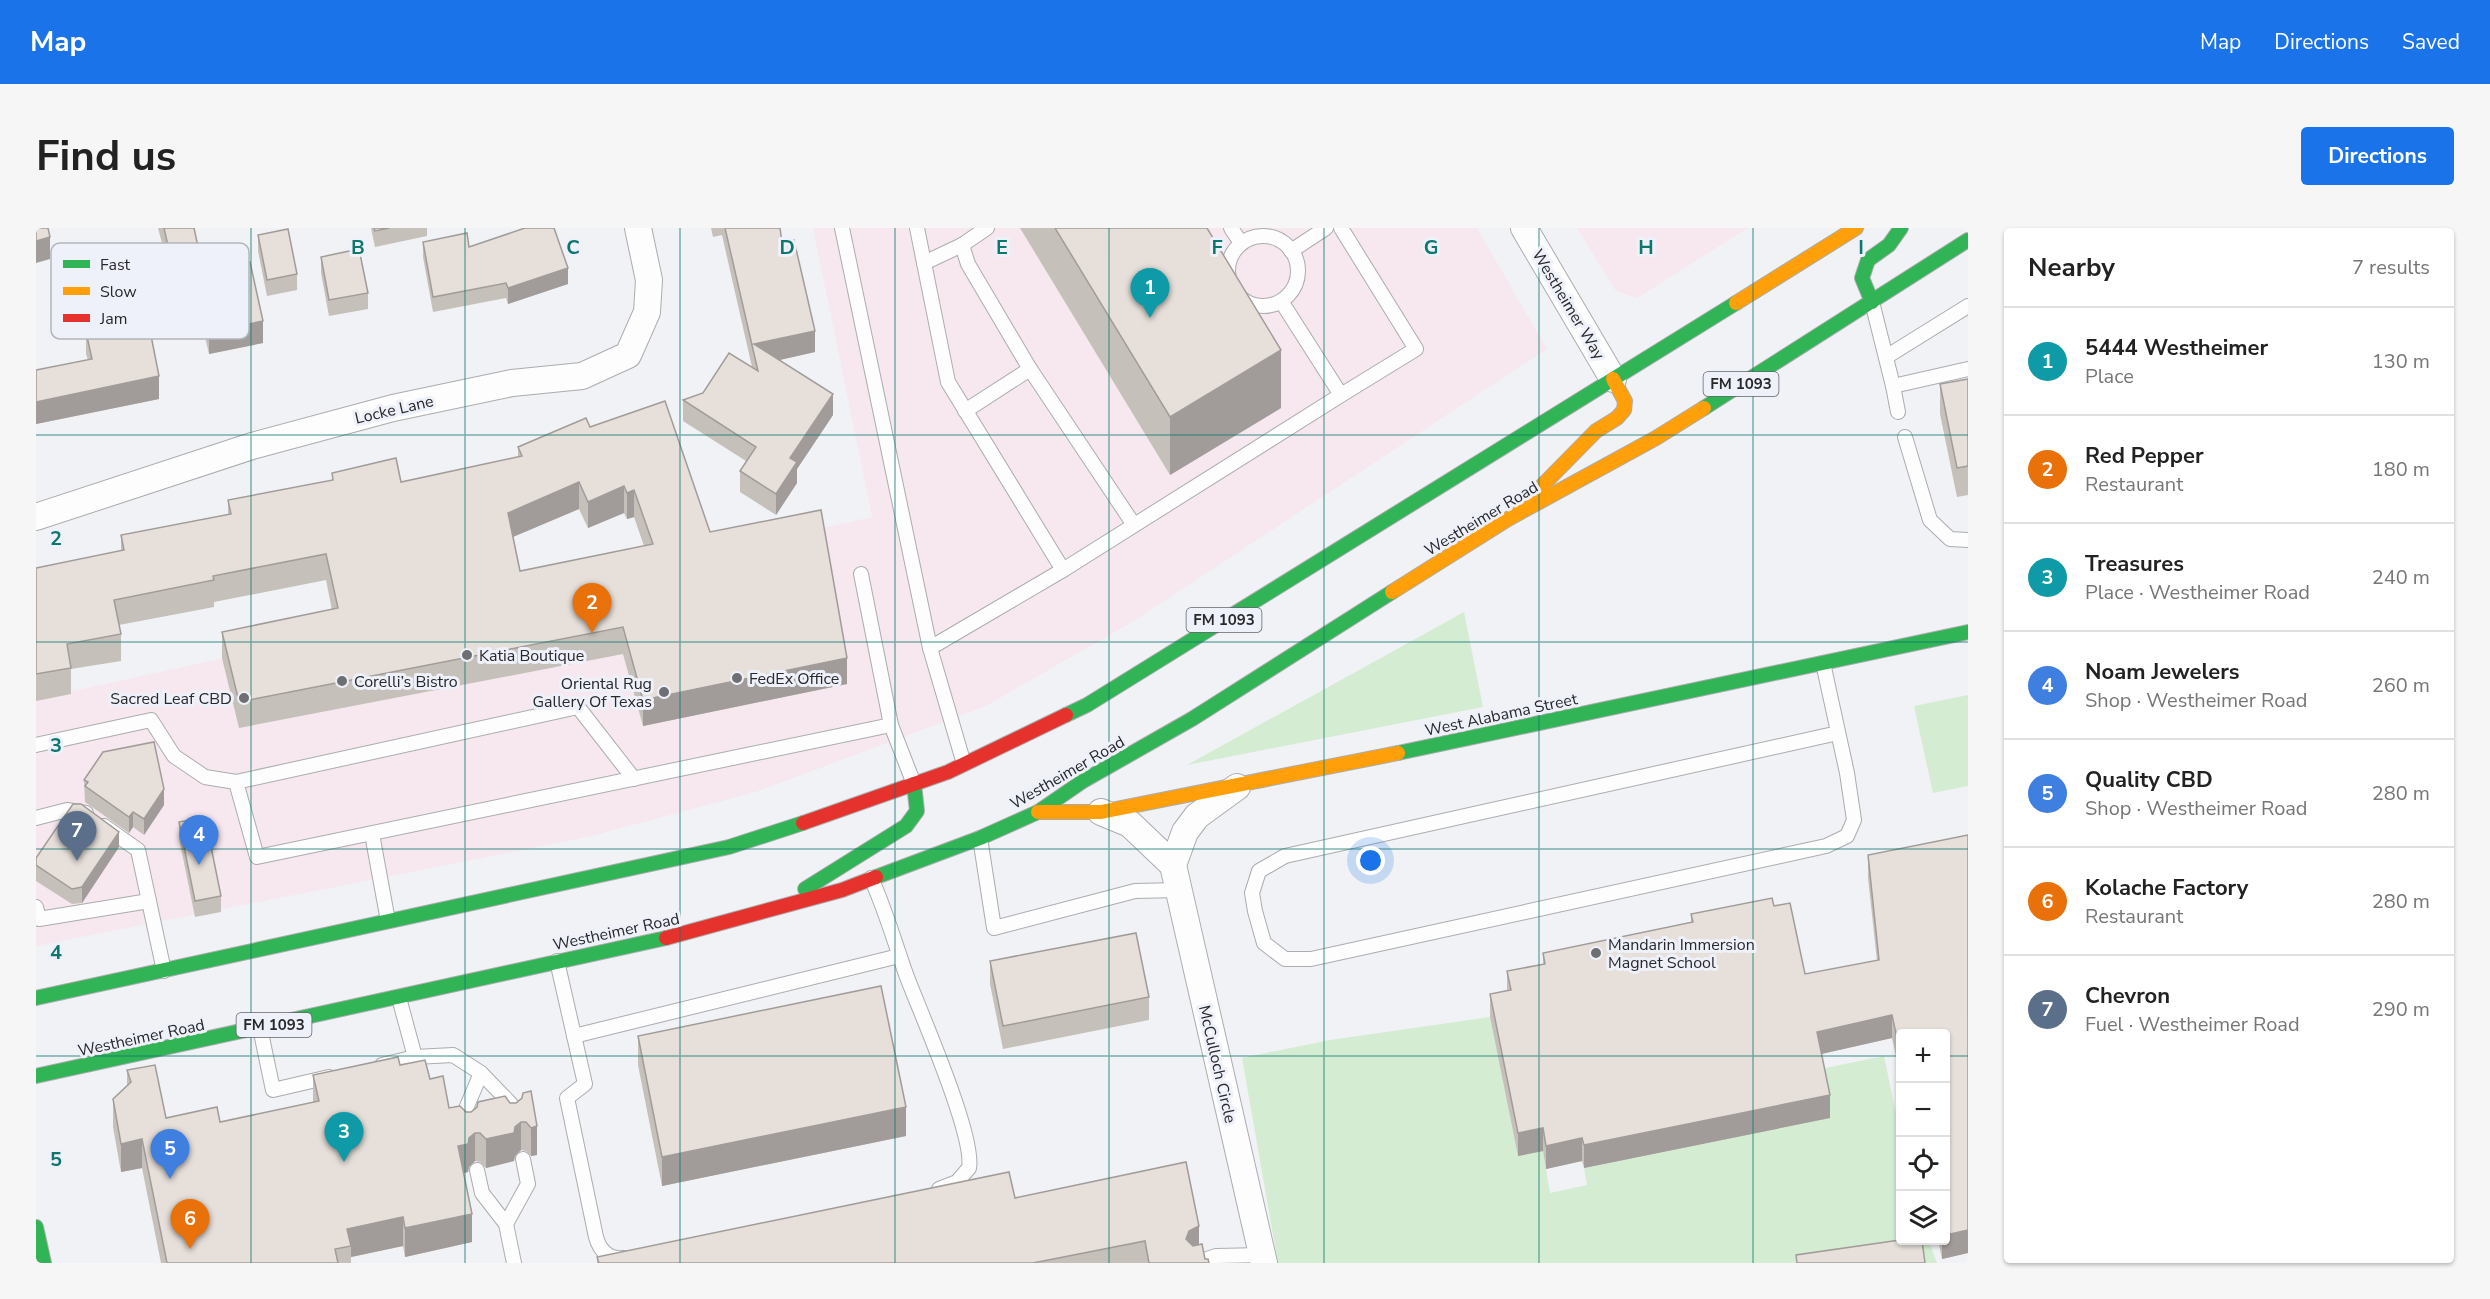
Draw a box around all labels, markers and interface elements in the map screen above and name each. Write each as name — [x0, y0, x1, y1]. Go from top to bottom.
text: Map — [30, 23, 86, 61]
text: Map — [2200, 28, 2241, 56]
text: Directions — [2274, 28, 2369, 56]
text: Saved — [2402, 28, 2460, 56]
button: Directions — [2301, 127, 2454, 185]
text: Find us — [36, 128, 176, 185]
text: B — [351, 234, 365, 261]
text: C — [566, 234, 580, 261]
text: D — [779, 234, 795, 261]
text: E — [996, 234, 1008, 261]
text: F — [1211, 234, 1223, 261]
text: G — [1424, 234, 1438, 261]
text: H — [1638, 234, 1654, 261]
text: I — [1858, 234, 1864, 261]
legend — [51, 243, 249, 339]
street label: Westheimer Way — [1526, 245, 1610, 364]
text: Nearby — [2028, 250, 2115, 285]
text: Fast — [100, 254, 131, 276]
text: 7 results — [2352, 254, 2430, 281]
pin: 1 — [1130, 268, 1170, 318]
text: Slow — [100, 281, 137, 303]
text: Jam — [99, 308, 127, 330]
text: 5444 Westheimer — [2085, 333, 2268, 363]
text: 1 — [2042, 348, 2054, 375]
text: 130 m — [2372, 348, 2430, 375]
text: Place — [2085, 363, 2134, 390]
road number: FM 1093 — [1704, 372, 1778, 396]
street label: Locke Lane — [353, 390, 436, 430]
text: Red Pepper — [2085, 441, 2204, 471]
text: 2 — [2042, 456, 2054, 483]
text: 180 m — [2372, 456, 2430, 483]
text: Restaurant — [2085, 471, 2183, 498]
street label: Westheimer Road — [1421, 476, 1542, 562]
text: 2 — [50, 525, 62, 552]
text: Treasures — [2085, 549, 2184, 579]
text: 3 — [2042, 564, 2054, 591]
text: 240 m — [2372, 564, 2430, 591]
text: Place · Westheimer Road — [2085, 579, 2310, 606]
pin: 2 — [572, 584, 612, 633]
road number: FM 1093 — [1186, 608, 1262, 632]
place label: Katia Boutique — [479, 645, 584, 667]
marker: Katia Boutique — [460, 648, 474, 662]
text: Noam Jewelers — [2085, 657, 2240, 687]
place label: FedEx Office — [749, 668, 839, 690]
place label: Corelli’s Bistro — [354, 671, 458, 693]
marker: FedEx Office — [730, 671, 744, 685]
text: 4 — [2042, 672, 2054, 699]
text: 260 m — [2372, 672, 2430, 699]
place label: Oriental Rug Gallery Of Texas — [532, 673, 652, 713]
marker: Corelli’s Bistro — [335, 674, 349, 688]
marker: Oriental Rug Gallery Of Texas — [657, 685, 671, 699]
text: Shop · Westheimer Road — [2085, 687, 2308, 714]
place label: Sacred Leaf CBD — [110, 688, 232, 710]
street label: West Alabama Street — [1423, 688, 1580, 742]
marker: Sacred Leaf CBD — [237, 691, 251, 705]
street label: Westheimer Road — [1006, 731, 1129, 815]
text: 3 — [50, 732, 62, 759]
text: Quality CBD — [2085, 765, 2213, 795]
text: 5 — [2042, 780, 2054, 807]
text: 280 m — [2372, 780, 2430, 807]
text: Shop · Westheimer Road — [2085, 795, 2308, 822]
pin: 7 — [58, 812, 96, 861]
pin: 4 — [180, 816, 218, 865]
your location — [1356, 846, 1385, 875]
text: Kolache Factory — [2085, 873, 2248, 903]
text: 6 — [2042, 888, 2054, 915]
text: 280 m — [2372, 888, 2430, 915]
text: Restaurant — [2085, 903, 2183, 930]
street label: Westheimer Road — [551, 908, 682, 956]
place label: Mandarin Immersion Magnet School — [1608, 934, 1755, 974]
text: 4 — [50, 939, 62, 966]
marker: Mandarin Immersion Magnet School — [1589, 946, 1603, 960]
text: Chevron — [2085, 981, 2170, 1011]
text: 7 — [2042, 996, 2054, 1023]
text: 290 m — [2372, 996, 2430, 1023]
street label: McCulloch Circle — [1193, 1003, 1241, 1125]
text: Fuel · Westheimer Road — [2085, 1011, 2300, 1038]
road number: FM 1093 — [236, 1013, 312, 1037]
street label: Westheimer Road — [76, 1014, 207, 1062]
map controls — [1896, 1029, 1950, 1245]
button: + — [1896, 1029, 1950, 1083]
button: − — [1896, 1083, 1950, 1137]
pin: 3 — [324, 1112, 364, 1162]
pin: 5 — [150, 1130, 190, 1179]
button: locate — [1896, 1137, 1950, 1191]
text: 5 — [50, 1146, 62, 1173]
button: layers — [1896, 1191, 1950, 1245]
pin: 6 — [170, 1200, 210, 1249]

